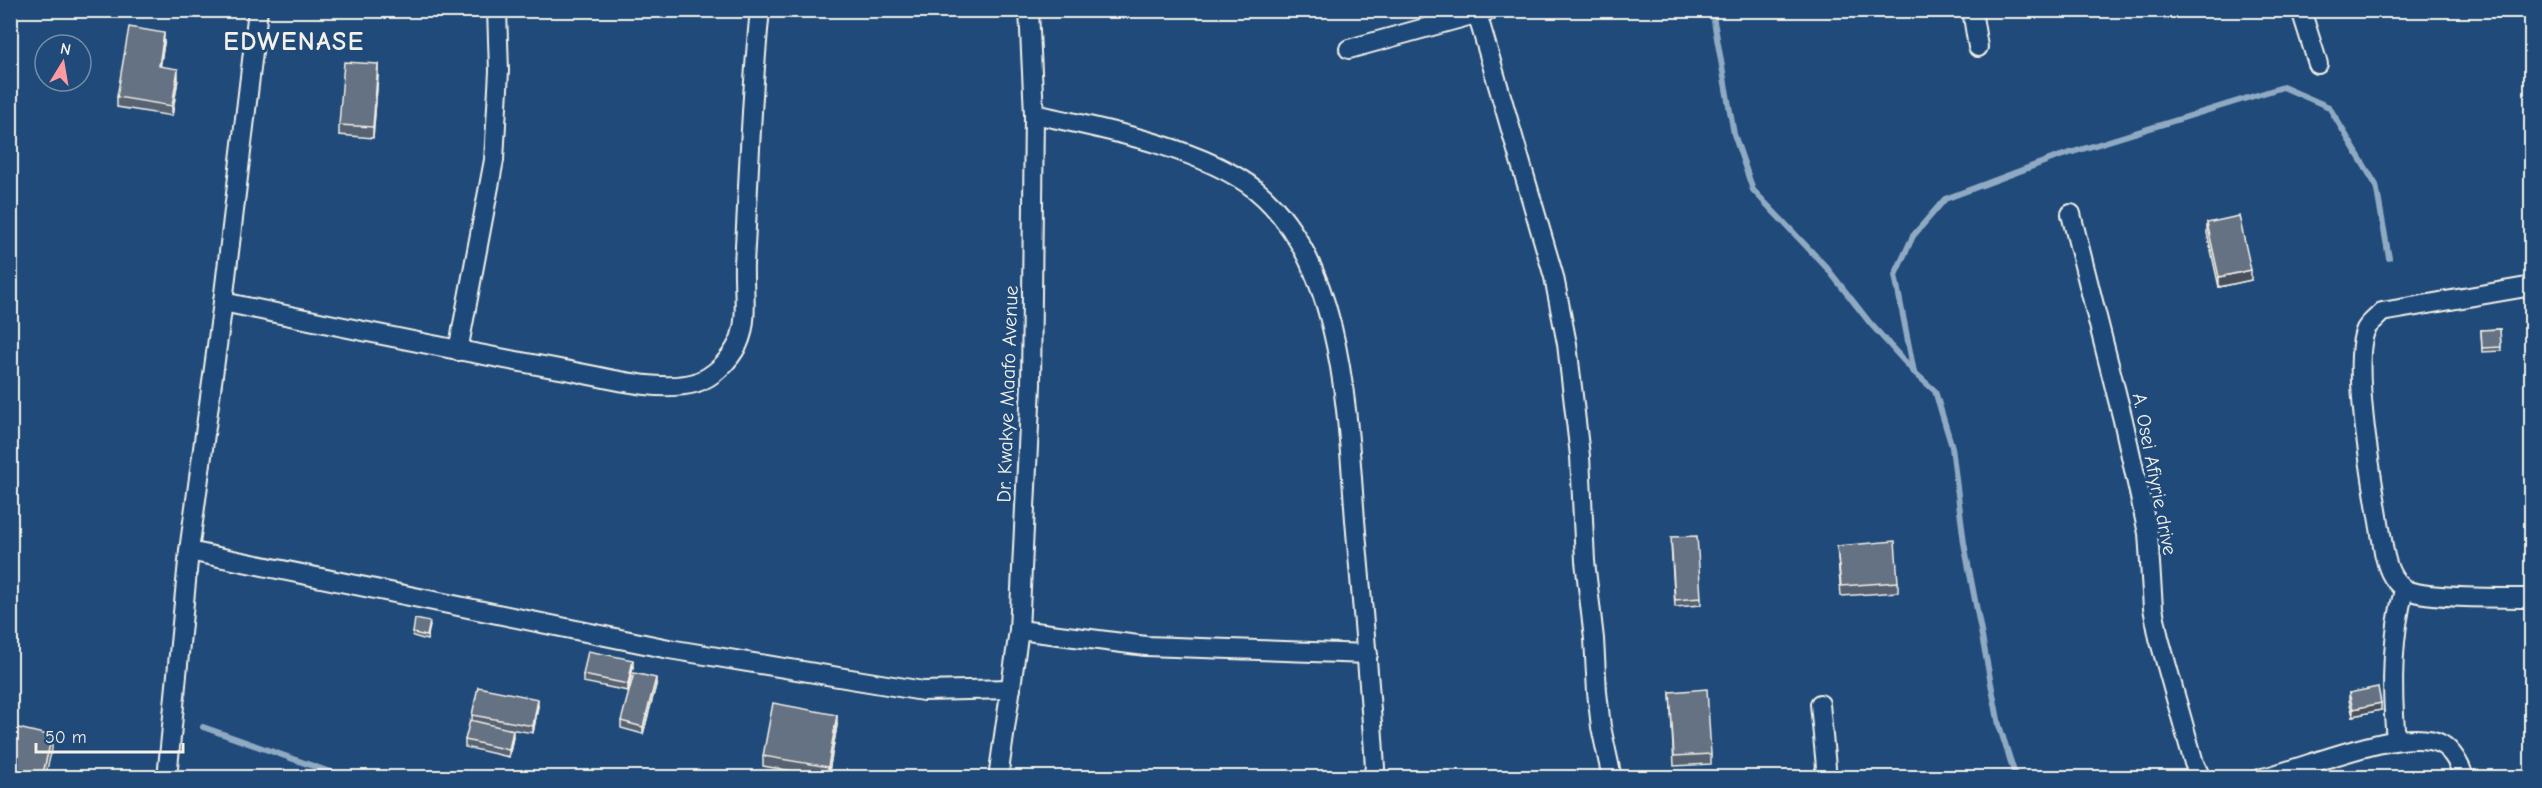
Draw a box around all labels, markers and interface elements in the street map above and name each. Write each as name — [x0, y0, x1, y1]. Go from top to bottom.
district label: EDWENASE — [223, 27, 365, 57]
north arrow — [33, 33, 93, 93]
text: N — [59, 39, 73, 59]
street label: Dr. Kwakye Maafo Avenue — [992, 285, 1023, 503]
street label: A. Osei Afiyrie drive — [2128, 391, 2182, 557]
scale bar — [36, 716, 183, 754]
text: 50 m — [45, 727, 87, 748]

